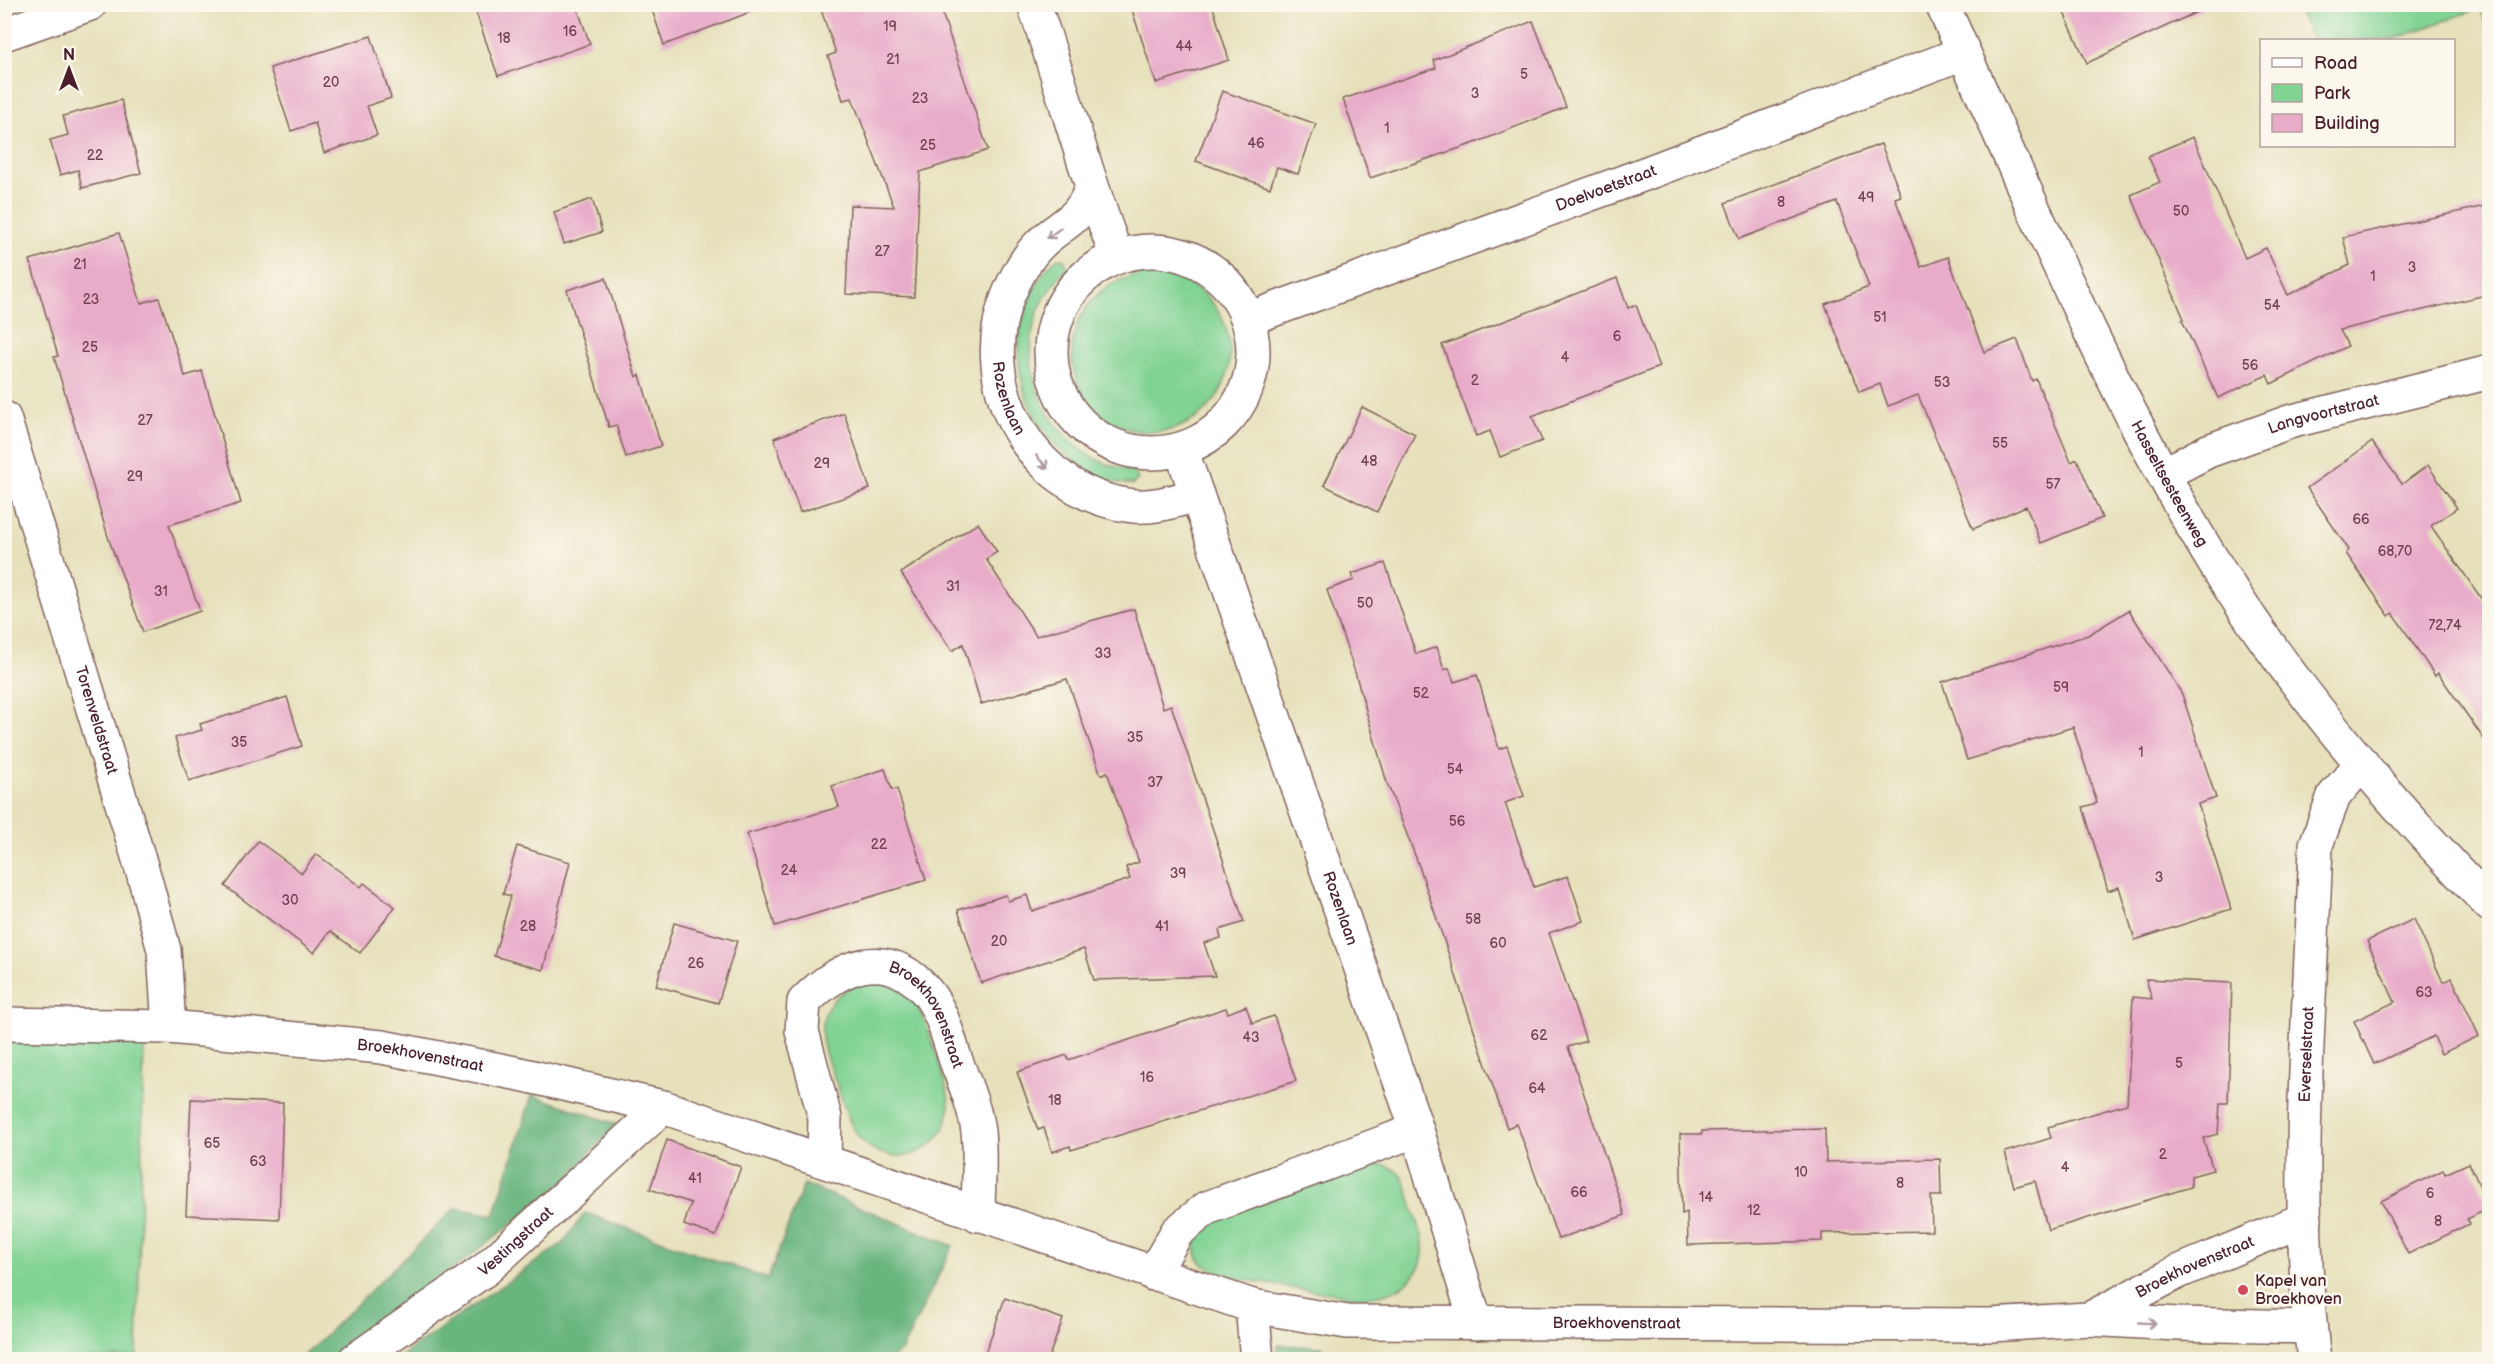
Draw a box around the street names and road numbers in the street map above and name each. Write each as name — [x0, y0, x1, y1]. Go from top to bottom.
street label: Doelvoetstraat — [1553, 161, 1659, 215]
street label: Rozenlaan — [988, 360, 1029, 439]
street label: Langvoortstraat — [2265, 390, 2381, 438]
street label: Hasseltsesteenweg — [2127, 417, 2212, 550]
street label: Torenveldstraat — [71, 664, 122, 777]
street label: Rozenlaan — [1319, 869, 1362, 948]
street label: Broekhovenstraat — [886, 957, 967, 1071]
street label: Everselstraat — [2295, 1006, 2318, 1103]
street label: Broekhovenstraat — [356, 1035, 485, 1076]
street label: Vestingstraat — [475, 1203, 557, 1281]
street label: Broekhovenstraat — [2132, 1232, 2257, 1302]
street label: Broekhovenstraat — [1552, 1313, 1681, 1333]

